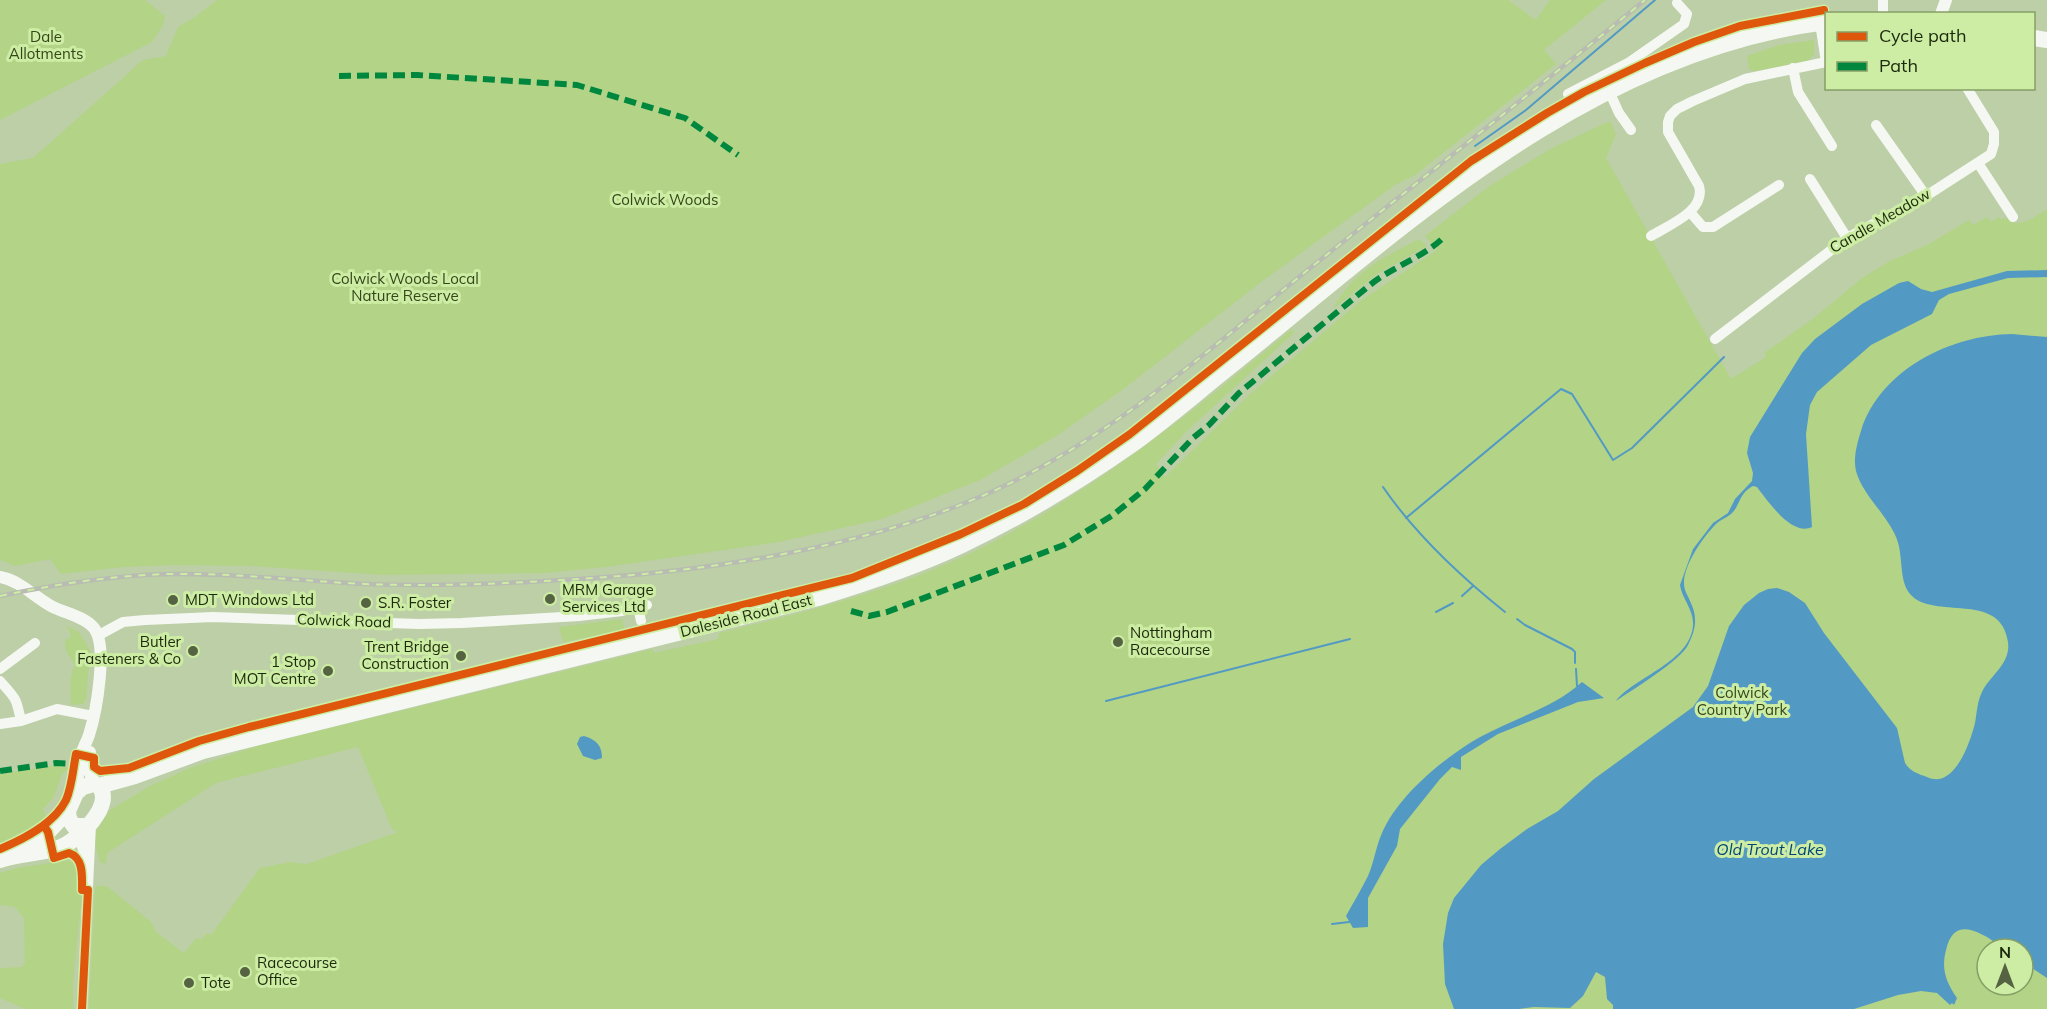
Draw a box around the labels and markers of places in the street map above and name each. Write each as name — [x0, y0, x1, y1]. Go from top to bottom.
place label: MRM Garage Services Ltd — [562, 580, 654, 616]
place label: MDT Windows Ltd — [185, 590, 314, 609]
marker: MRM Garage Services Ltd — [543, 592, 557, 606]
marker: MDT Windows Ltd — [166, 593, 180, 607]
place label: S.R. Foster — [378, 593, 452, 612]
marker: S.R. Foster — [359, 596, 373, 610]
place label: Nottingham Racecourse — [1130, 623, 1212, 659]
place label: Butler Fasteners & Co — [77, 632, 182, 668]
marker: Nottingham Racecourse — [1111, 635, 1125, 649]
place label: Trent Bridge Construction — [362, 637, 449, 673]
marker: Butler Fasteners & Co — [186, 644, 200, 658]
marker: Trent Bridge Construction — [454, 649, 468, 663]
place label: 1 Stop MOT Centre — [234, 652, 316, 688]
marker: 1 Stop MOT Centre — [321, 664, 335, 678]
place label: Racecourse Office — [257, 953, 337, 989]
marker: Racecourse Office — [238, 965, 252, 979]
place label: Tote — [201, 973, 231, 992]
marker: Tote — [182, 976, 196, 990]

